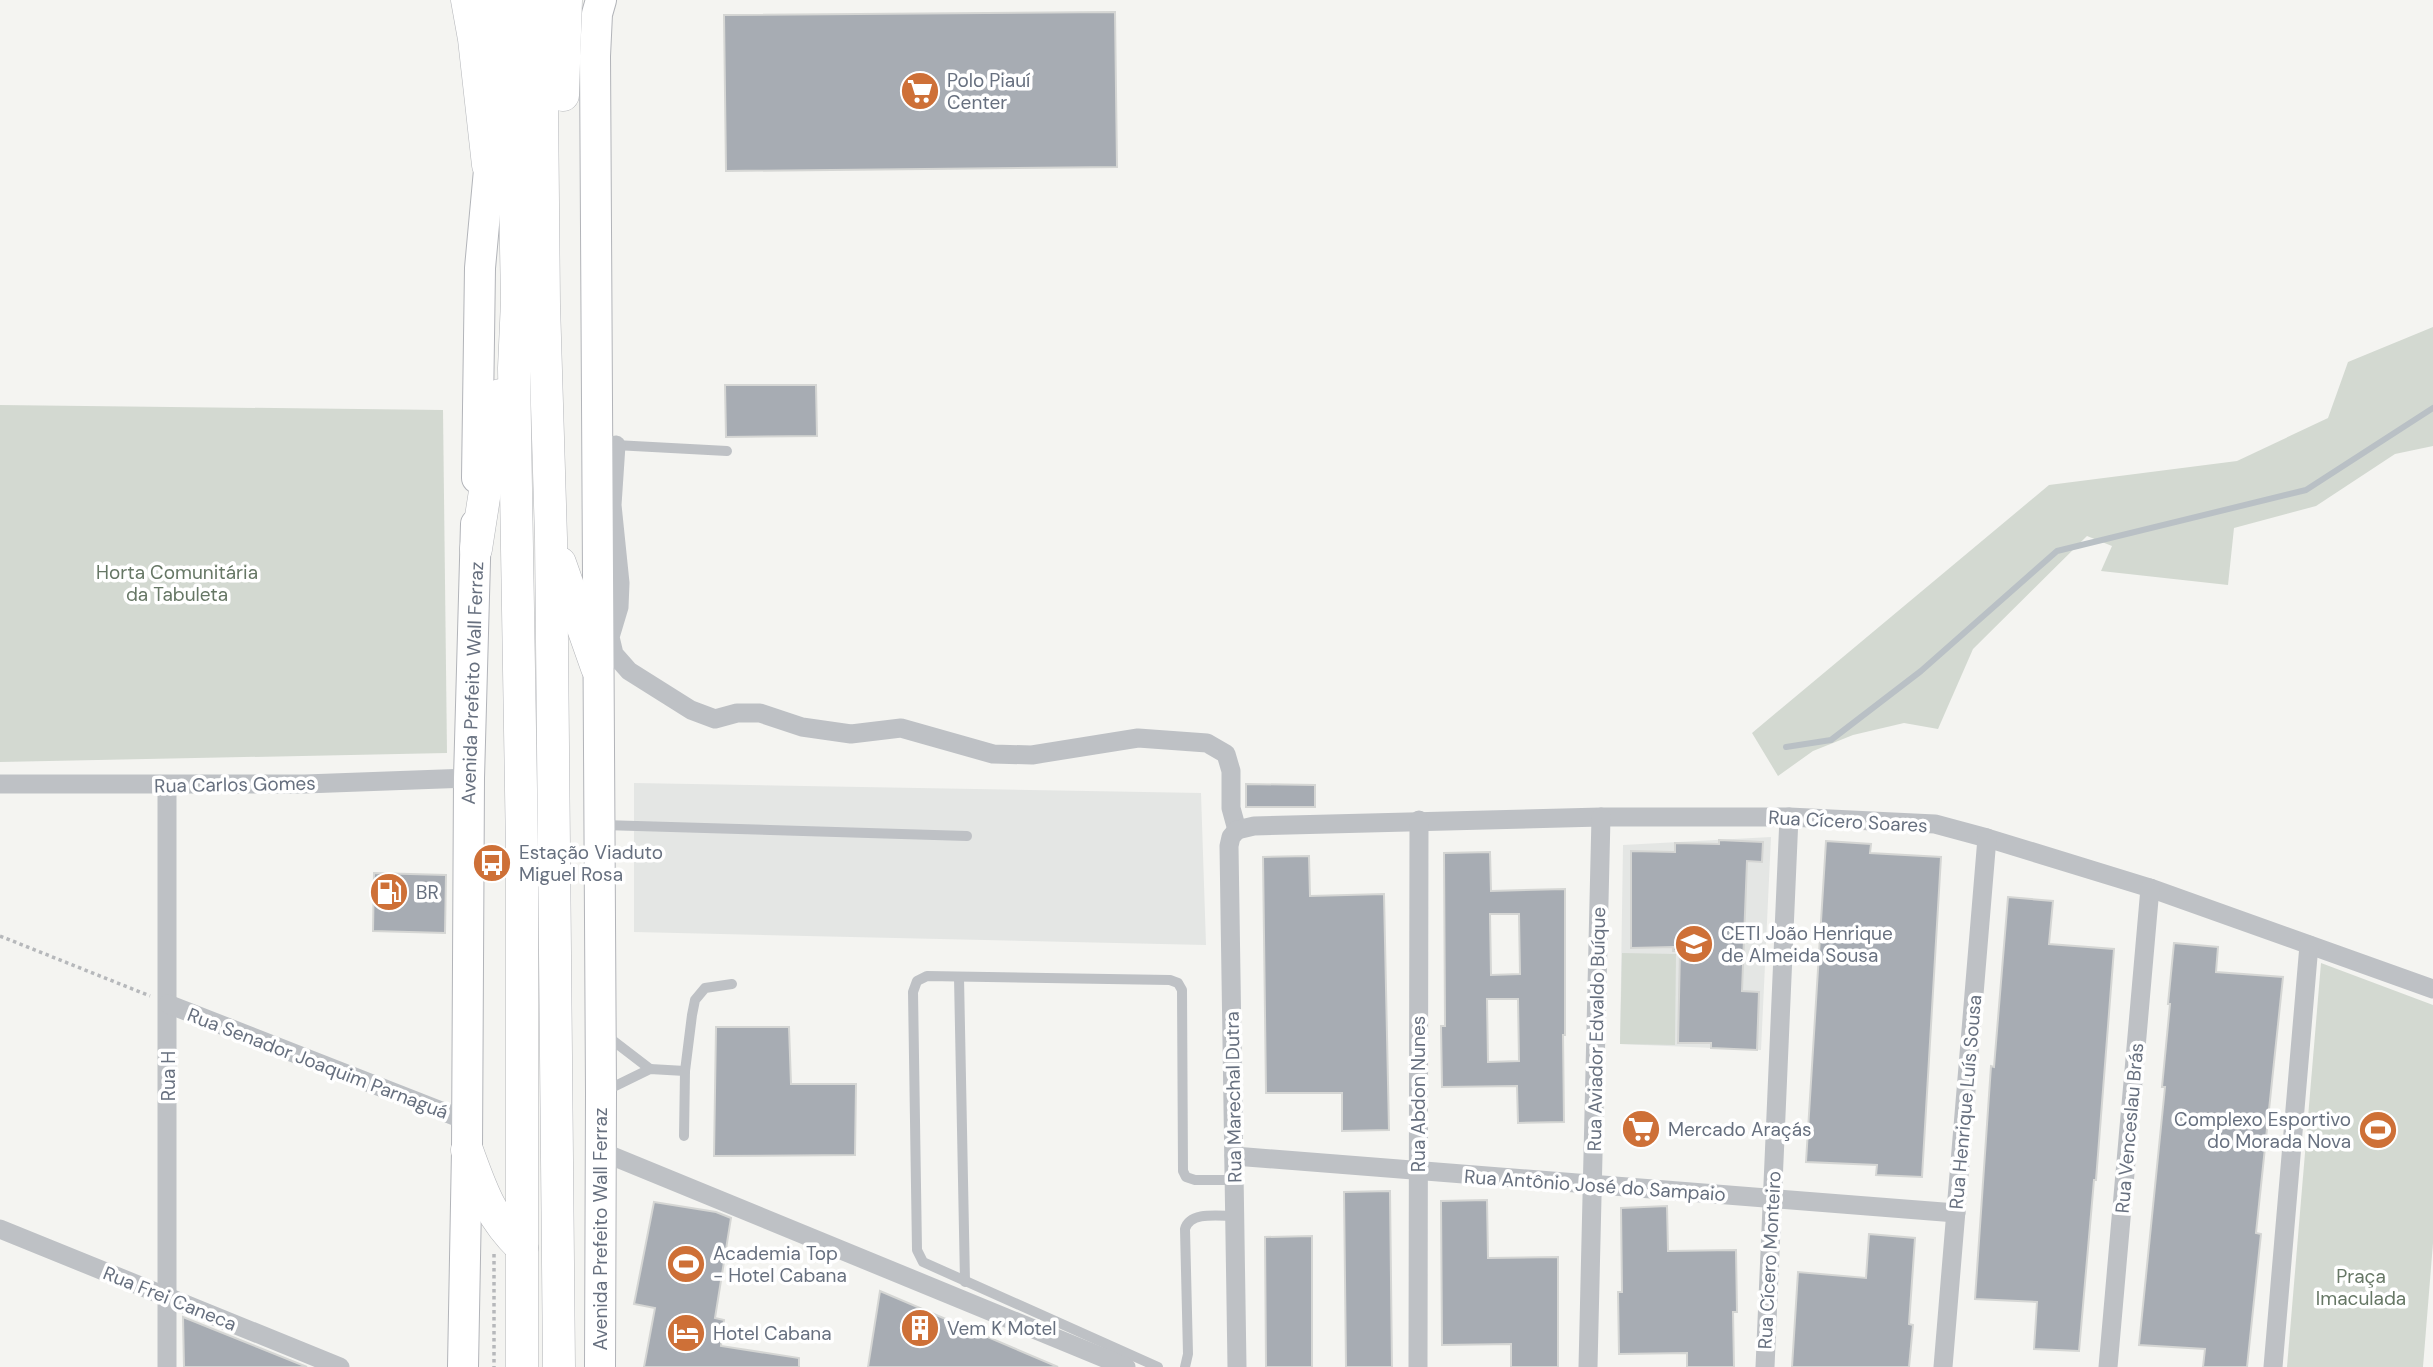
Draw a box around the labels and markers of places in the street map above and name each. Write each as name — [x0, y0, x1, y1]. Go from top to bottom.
place label: Polo Piauí Center — [947, 68, 1031, 115]
supermarket icon: Polo Piauí Center — [899, 70, 941, 112]
place label: Estação Viaduto Miguel Rosa — [519, 840, 663, 887]
bus stop icon: Estação Viaduto Miguel Rosa — [471, 842, 513, 884]
fuel station icon: BR — [368, 871, 410, 913]
place label: BR — [416, 880, 439, 905]
place label: CETI João Henrique de Almeida Sousa — [1721, 921, 1893, 968]
school or university icon: CETI João Henrique de Almeida Sousa — [1673, 923, 1715, 965]
place label: Complexo Esportivo do Morada Nova — [2174, 1107, 2351, 1154]
supermarket icon: Mercado Araçás — [1620, 1108, 1662, 1150]
sports icon: Complexo Esportivo do Morada Nova — [2357, 1109, 2399, 1151]
place label: Mercado Araçás — [1668, 1117, 1812, 1142]
place label: Academia Top - Hotel Cabana — [713, 1241, 847, 1288]
sports icon: Academia Top - Hotel Cabana — [665, 1243, 707, 1285]
building icon: Vem K Motel — [899, 1307, 941, 1349]
hotel icon: Hotel Cabana — [665, 1312, 707, 1354]
place label: Vem K Motel — [947, 1316, 1056, 1341]
place label: Hotel Cabana — [713, 1321, 832, 1346]

